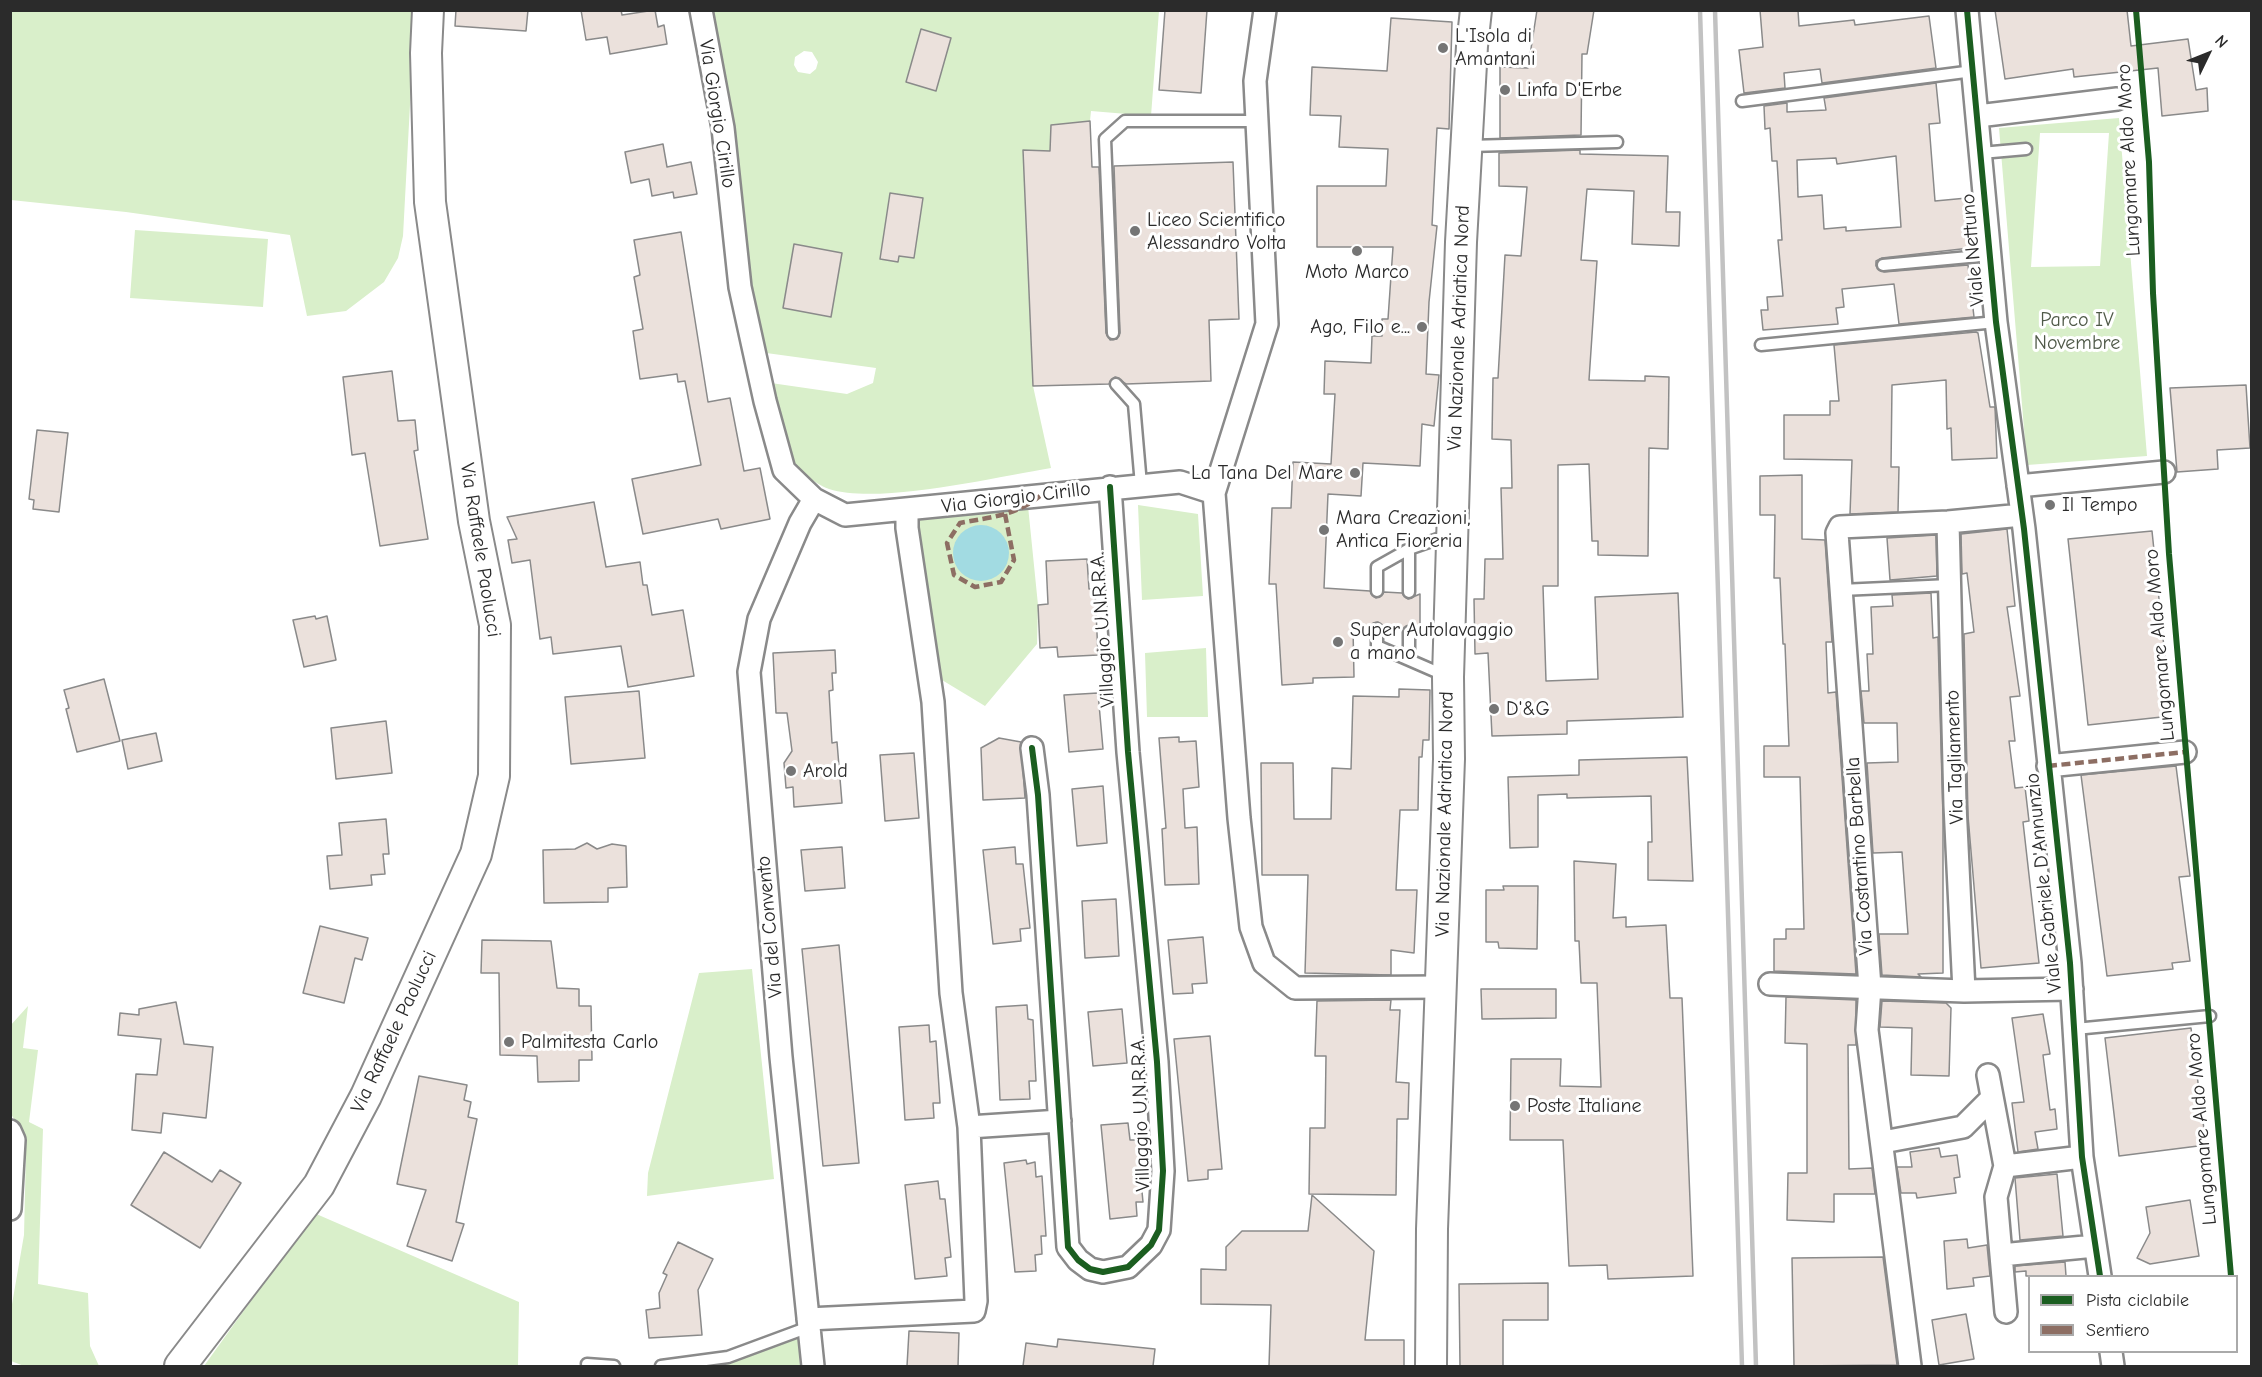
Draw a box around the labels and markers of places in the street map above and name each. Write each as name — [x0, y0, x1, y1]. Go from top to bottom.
place label: L'Isola di Amantani — [1455, 24, 1536, 71]
marker: L'Isola di Amantani — [1436, 41, 1450, 55]
place label: Linfa D'Erbe — [1517, 78, 1622, 102]
marker: Linfa D'Erbe — [1498, 83, 1512, 97]
place label: Liceo Scientifico Alessandro Volta — [1147, 208, 1286, 255]
marker: Liceo Scientifico Alessandro Volta — [1128, 224, 1142, 238]
marker: Moto Marco — [1350, 244, 1364, 258]
place label: Moto Marco — [1305, 260, 1409, 284]
place label: Ago, Filo e... — [1310, 315, 1410, 339]
marker: Ago, Filo e... — [1415, 320, 1429, 334]
place label: La Tana Del Mare — [1191, 461, 1343, 485]
marker: La Tana Del Mare — [1348, 466, 1362, 480]
place label: Il Tempo — [2062, 493, 2137, 517]
marker: Il Tempo — [2043, 498, 2057, 512]
place label: Mara Creazioni, Antica Fioreria — [1336, 506, 1470, 553]
marker: Mara Creazioni, Antica Fioreria — [1317, 523, 1331, 537]
place label: Super Autolavaggio a mano — [1350, 618, 1513, 665]
marker: Super Autolavaggio a mano — [1331, 635, 1345, 649]
place label: D'&G — [1506, 697, 1550, 721]
marker: D'&G — [1487, 702, 1501, 716]
place label: Arold — [803, 759, 848, 783]
marker: Arold — [784, 764, 798, 778]
place label: Palmitesta Carlo — [521, 1030, 658, 1054]
marker: Palmitesta Carlo — [502, 1035, 516, 1049]
place label: Poste Italiane — [1527, 1094, 1642, 1118]
marker: Poste Italiane — [1508, 1099, 1522, 1113]

